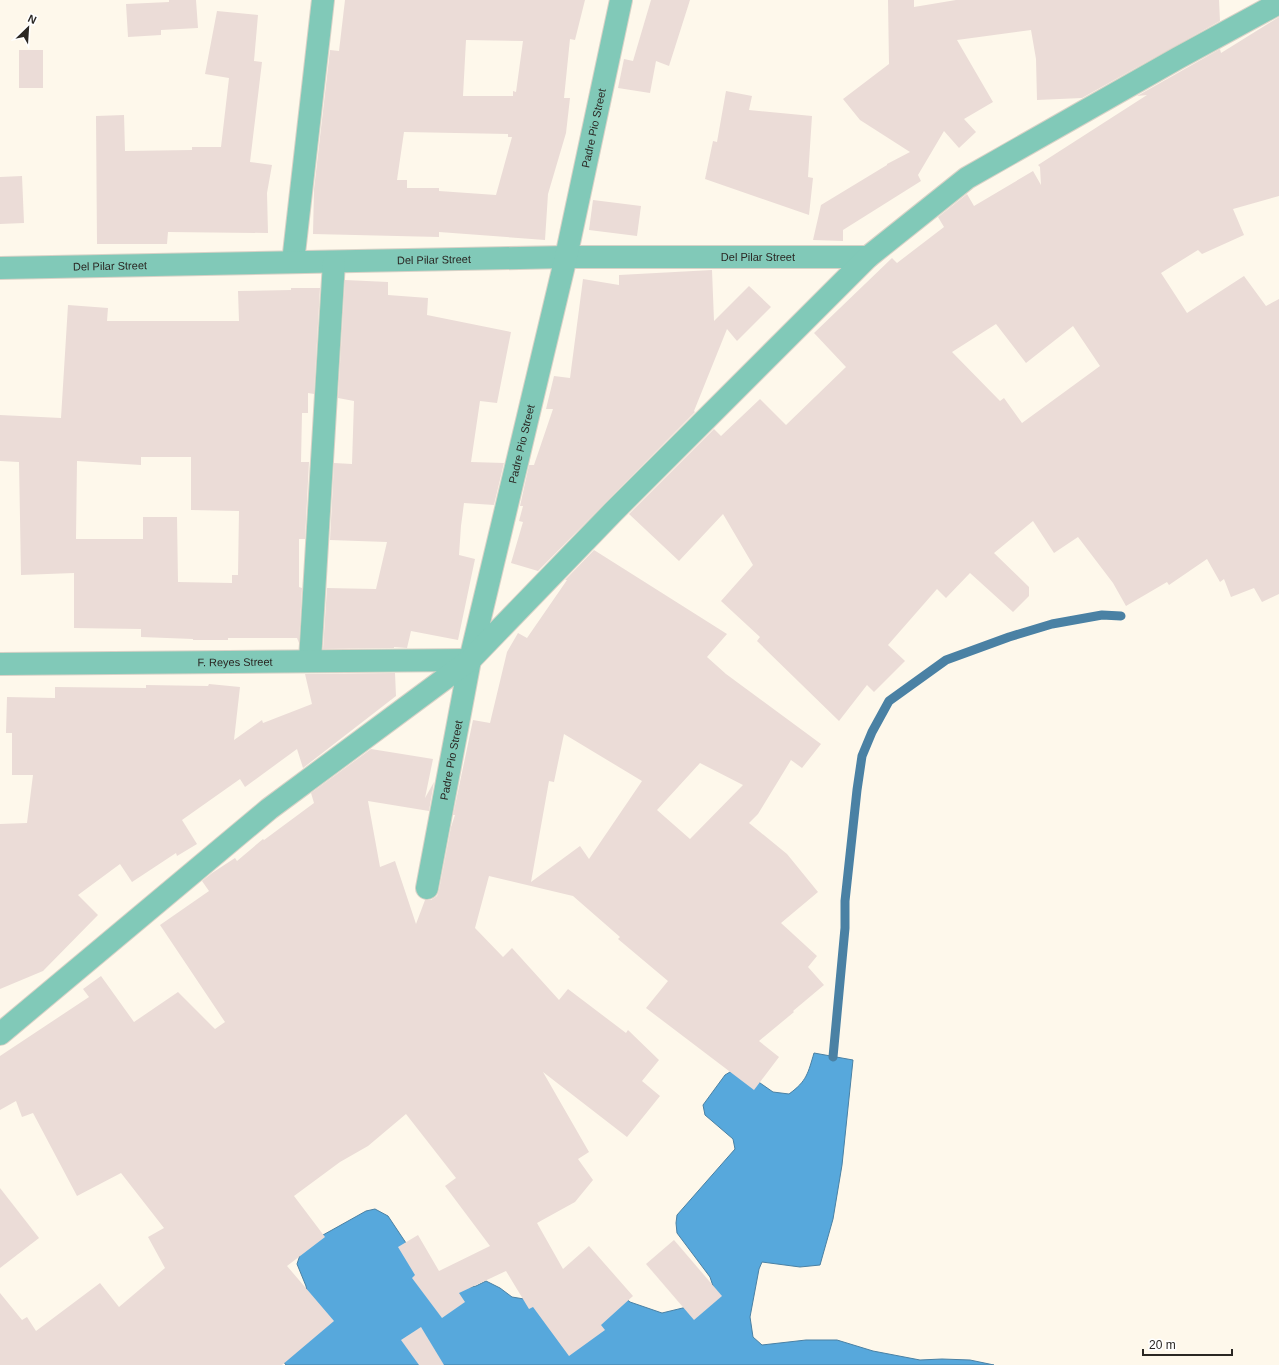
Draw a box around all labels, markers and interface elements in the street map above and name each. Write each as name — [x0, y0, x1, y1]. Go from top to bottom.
north arrow — [8, 8, 48, 48]
text: N — [26, 12, 38, 26]
street label: Padre Pio Street — [579, 87, 608, 169]
street label: Del Pilar Street — [721, 251, 795, 263]
street label: Del Pilar Street — [397, 253, 471, 266]
street label: Del Pilar Street — [73, 259, 147, 273]
street label: Padre Pio Street — [506, 403, 537, 485]
street label: F. Reyes Street — [197, 656, 273, 668]
street label: Padre Pio Street — [438, 719, 464, 801]
scale bar — [1143, 1331, 1232, 1357]
text: 20 m — [1149, 1338, 1176, 1352]

